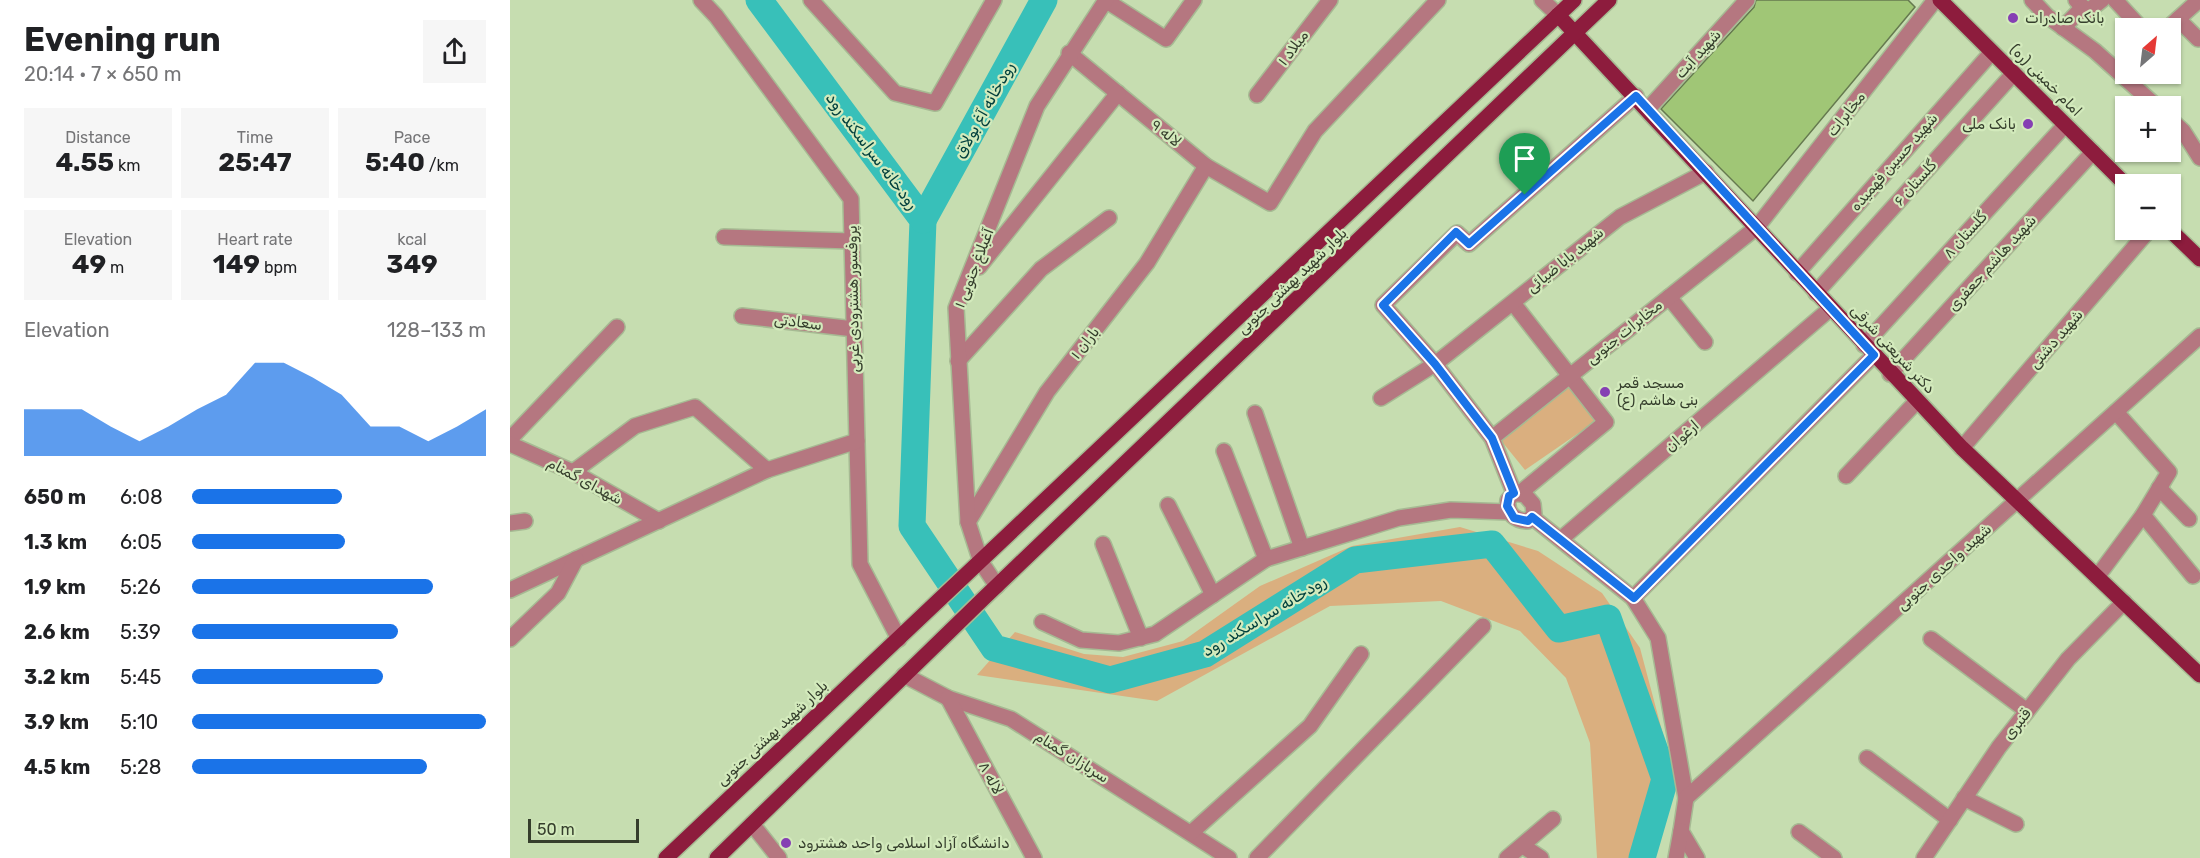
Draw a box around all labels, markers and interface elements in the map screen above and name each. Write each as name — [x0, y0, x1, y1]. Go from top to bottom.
place label: بانک صادرات — [2025, 9, 2104, 27]
marker: بانک صادرات — [2006, 11, 2020, 25]
north arrow — [2115, 18, 2181, 84]
map controls — [2115, 18, 2181, 240]
text: Evening run — [24, 20, 221, 59]
button: share — [423, 20, 486, 83]
street label: شهید آیت — [1671, 26, 1725, 82]
street label: میلاد ۱ — [1274, 27, 1312, 69]
street label: امام خمینی (ره) — [2005, 40, 2086, 121]
water label: رودخانه آغ بولاق — [950, 59, 1020, 162]
text: 20:14 · 7 × 650 m — [24, 62, 182, 86]
street label: مخابرات — [1823, 88, 1869, 140]
water label: رودخانه سراسکند رود — [821, 89, 922, 214]
button: + — [2115, 96, 2181, 162]
street label: شهيد حسین فهمیده — [1847, 109, 1941, 215]
street label: لاله ۹ — [1147, 115, 1185, 151]
place label: بانک ملی — [1962, 115, 2016, 133]
marker: بانک ملی — [2021, 117, 2035, 131]
text: Distance — [65, 128, 131, 147]
text: Time — [237, 128, 273, 147]
text: Pace — [394, 128, 430, 147]
pin — [1499, 133, 1550, 195]
icon: arrive — [1508, 142, 1541, 175]
text: 4.55 — [56, 147, 114, 178]
text: 25:47 — [218, 147, 292, 178]
text: 5:40 — [365, 147, 425, 178]
text: km — [114, 156, 140, 175]
text: /km — [425, 156, 459, 175]
street label: گلستان ۶ — [1890, 156, 1940, 210]
button: − — [2115, 174, 2181, 240]
street label: گلستان ۸ — [1939, 208, 1991, 262]
street label: شهيد هاشم جعفری — [1944, 211, 2041, 316]
street label: شهيد بابا ضيائی — [1523, 223, 1607, 297]
street label: بلوار شهید بهشتی جنوبی — [1233, 224, 1351, 338]
street label: پروفسور هشترودی غربی — [843, 225, 864, 373]
street label: آغبلاغ جنوبی ۱ — [951, 225, 1000, 311]
text: Elevation — [64, 230, 132, 249]
text: Heart rate — [217, 230, 293, 249]
text: kcal — [397, 230, 427, 249]
text: 49 — [72, 249, 106, 280]
text: 149 — [213, 249, 260, 280]
text: 349 — [386, 249, 438, 280]
text: m — [106, 258, 124, 277]
text: bpm — [260, 258, 297, 277]
street label: مخابرات جنوبی — [1582, 296, 1666, 368]
street label: دکتر شریعتی شرقی — [1847, 301, 1939, 397]
street label: شهید دشتی — [2025, 306, 2087, 372]
street label: سعادتی — [773, 310, 823, 334]
text: Elevation — [24, 318, 110, 342]
text: 128–133 m — [387, 318, 486, 342]
street label: باران ۱ — [1067, 323, 1103, 363]
place label: مسجد قمر بنی هاشم (ع) — [1616, 374, 1698, 411]
marker: مسجد قمر بنی هاشم (ع) — [1598, 385, 1612, 399]
street label: ارغوان — [1661, 416, 1703, 456]
street label: شهدای گمنام — [544, 454, 626, 509]
text: 650 m — [24, 485, 86, 509]
text: 6:08 — [120, 485, 163, 509]
street label: شهید واحدی جنوبی — [1893, 520, 1996, 615]
text: 1.3 km — [24, 530, 87, 554]
text: 6:05 — [120, 530, 162, 554]
water label: رودخانه سراسکند رود — [1199, 571, 1330, 661]
text: 1.9 km — [24, 575, 86, 599]
text: 5:26 — [120, 575, 161, 599]
text: 2.6 km — [24, 620, 90, 644]
text: 5:39 — [120, 620, 161, 644]
text: 3.2 km — [24, 665, 90, 689]
text: 5:45 — [120, 665, 161, 689]
street label: بلوار شهید بهشتی جنوبی — [712, 677, 832, 789]
street label: قنبری — [1999, 705, 2035, 743]
text: 3.9 km — [24, 710, 89, 734]
text: 5:10 — [120, 710, 158, 734]
street label: سربازان گمنام — [1031, 727, 1112, 788]
text: 4.5 km — [24, 755, 90, 779]
text: 5:28 — [120, 755, 161, 779]
street label: لاله ۸ — [975, 758, 1007, 798]
scale bar — [528, 816, 639, 844]
text: 50 m — [537, 820, 575, 839]
place label: دانشگاه آزاد اسلامی واحد هشترود — [798, 834, 1010, 853]
marker: دانشگاه آزاد اسلامی واحد هشترود — [779, 836, 793, 850]

